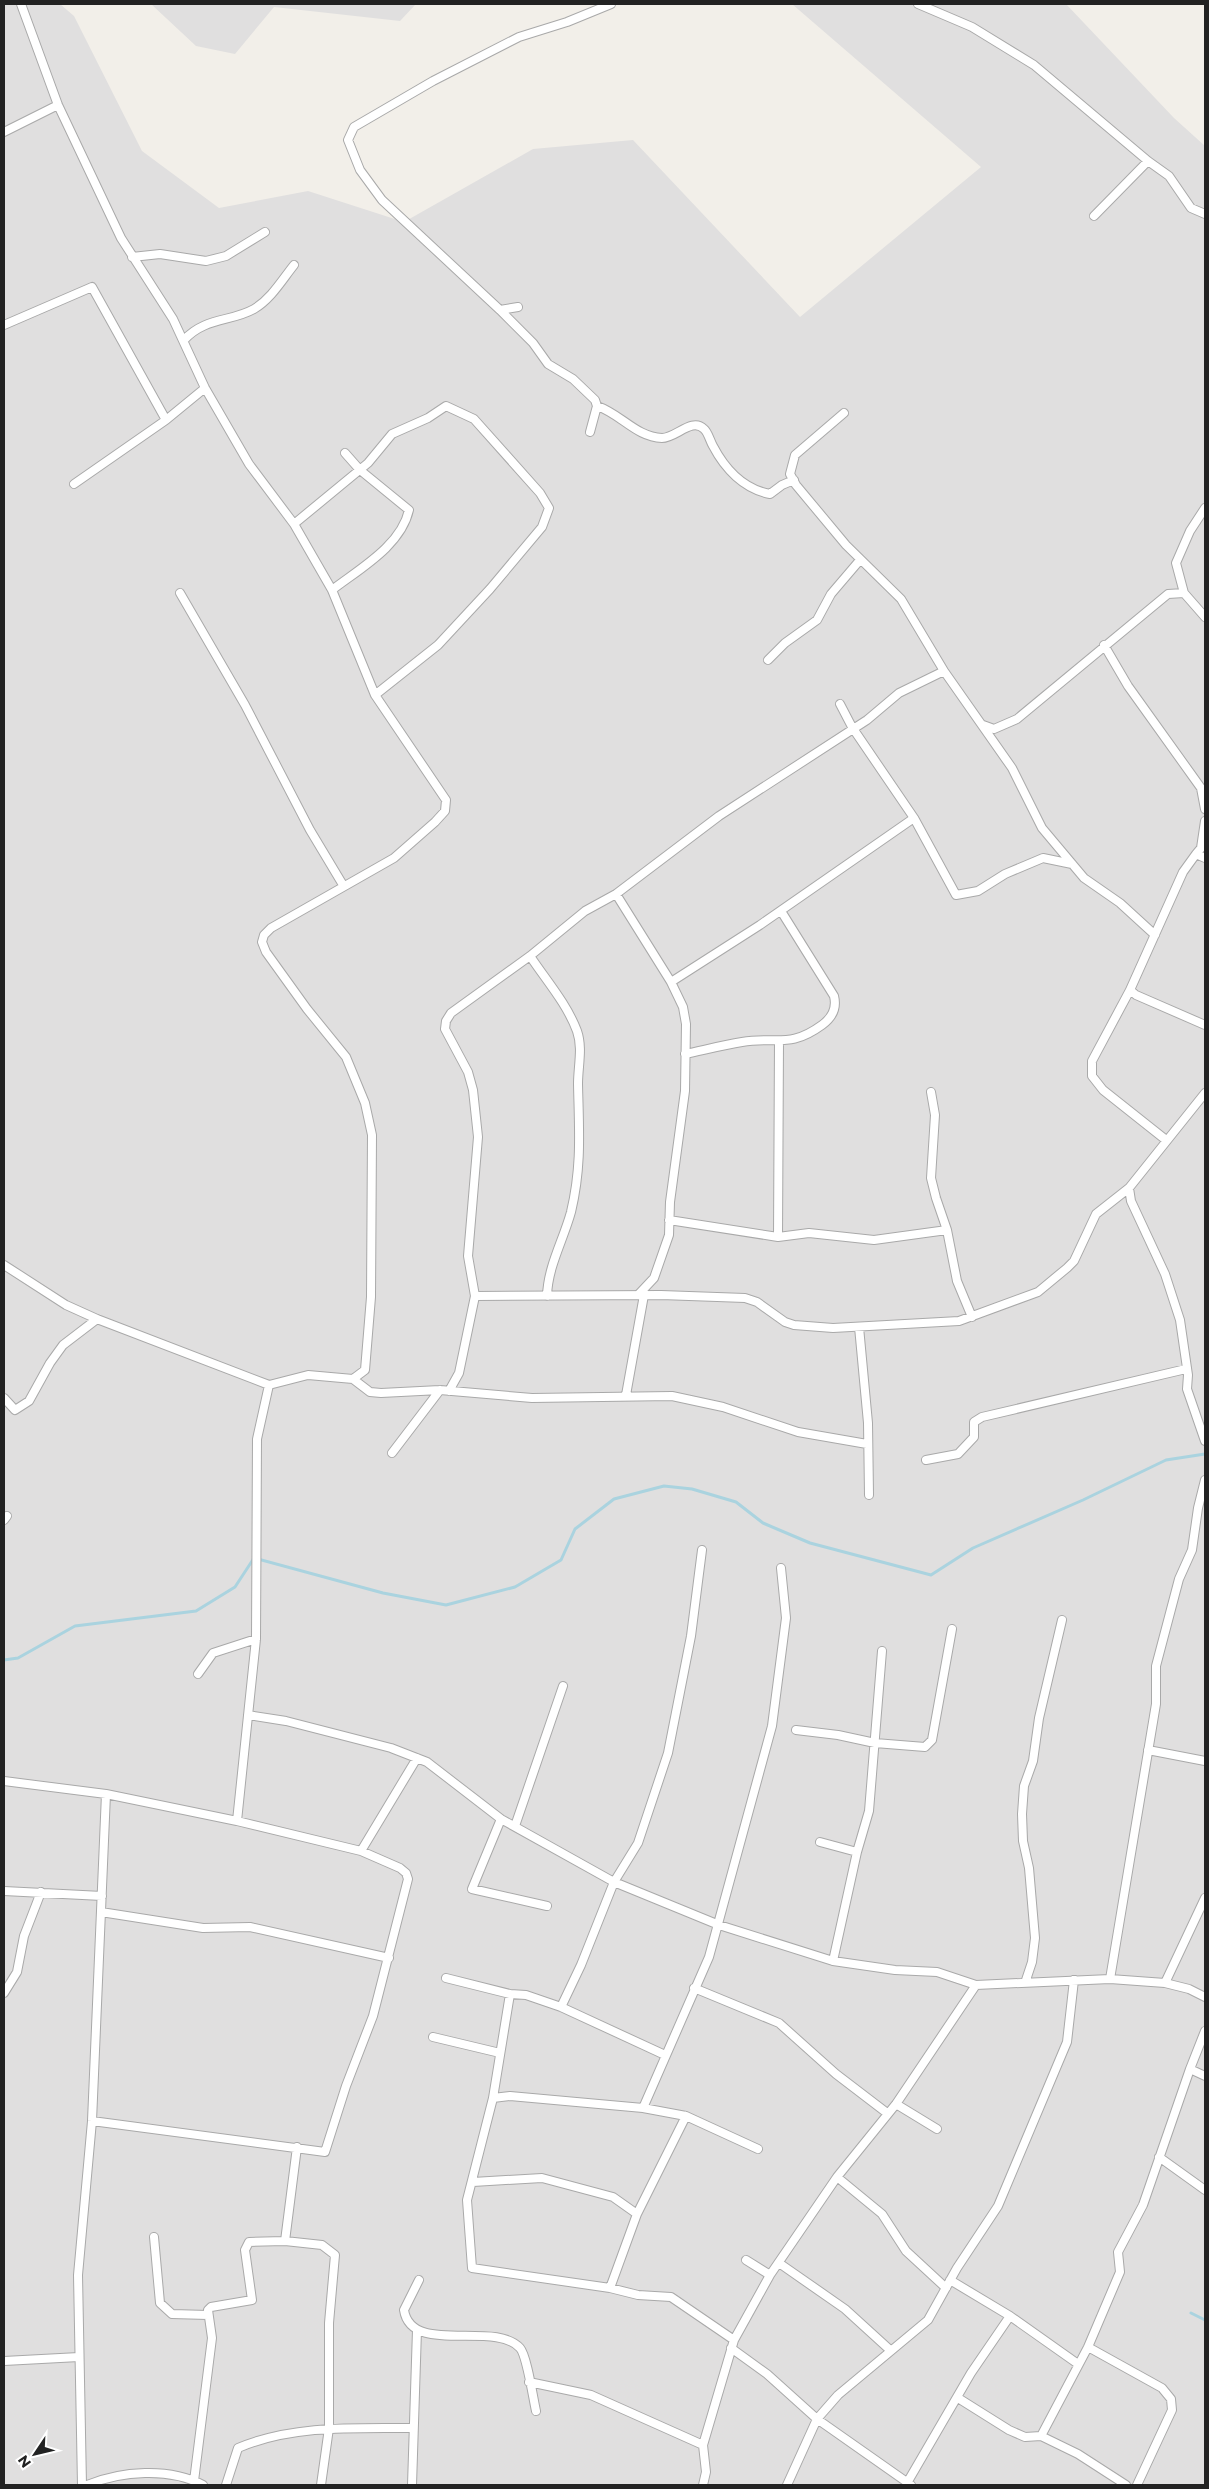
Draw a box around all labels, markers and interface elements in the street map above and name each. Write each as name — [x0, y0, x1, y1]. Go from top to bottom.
north arrow — [10, 2429, 60, 2479]
text: N — [14, 2452, 35, 2471]

